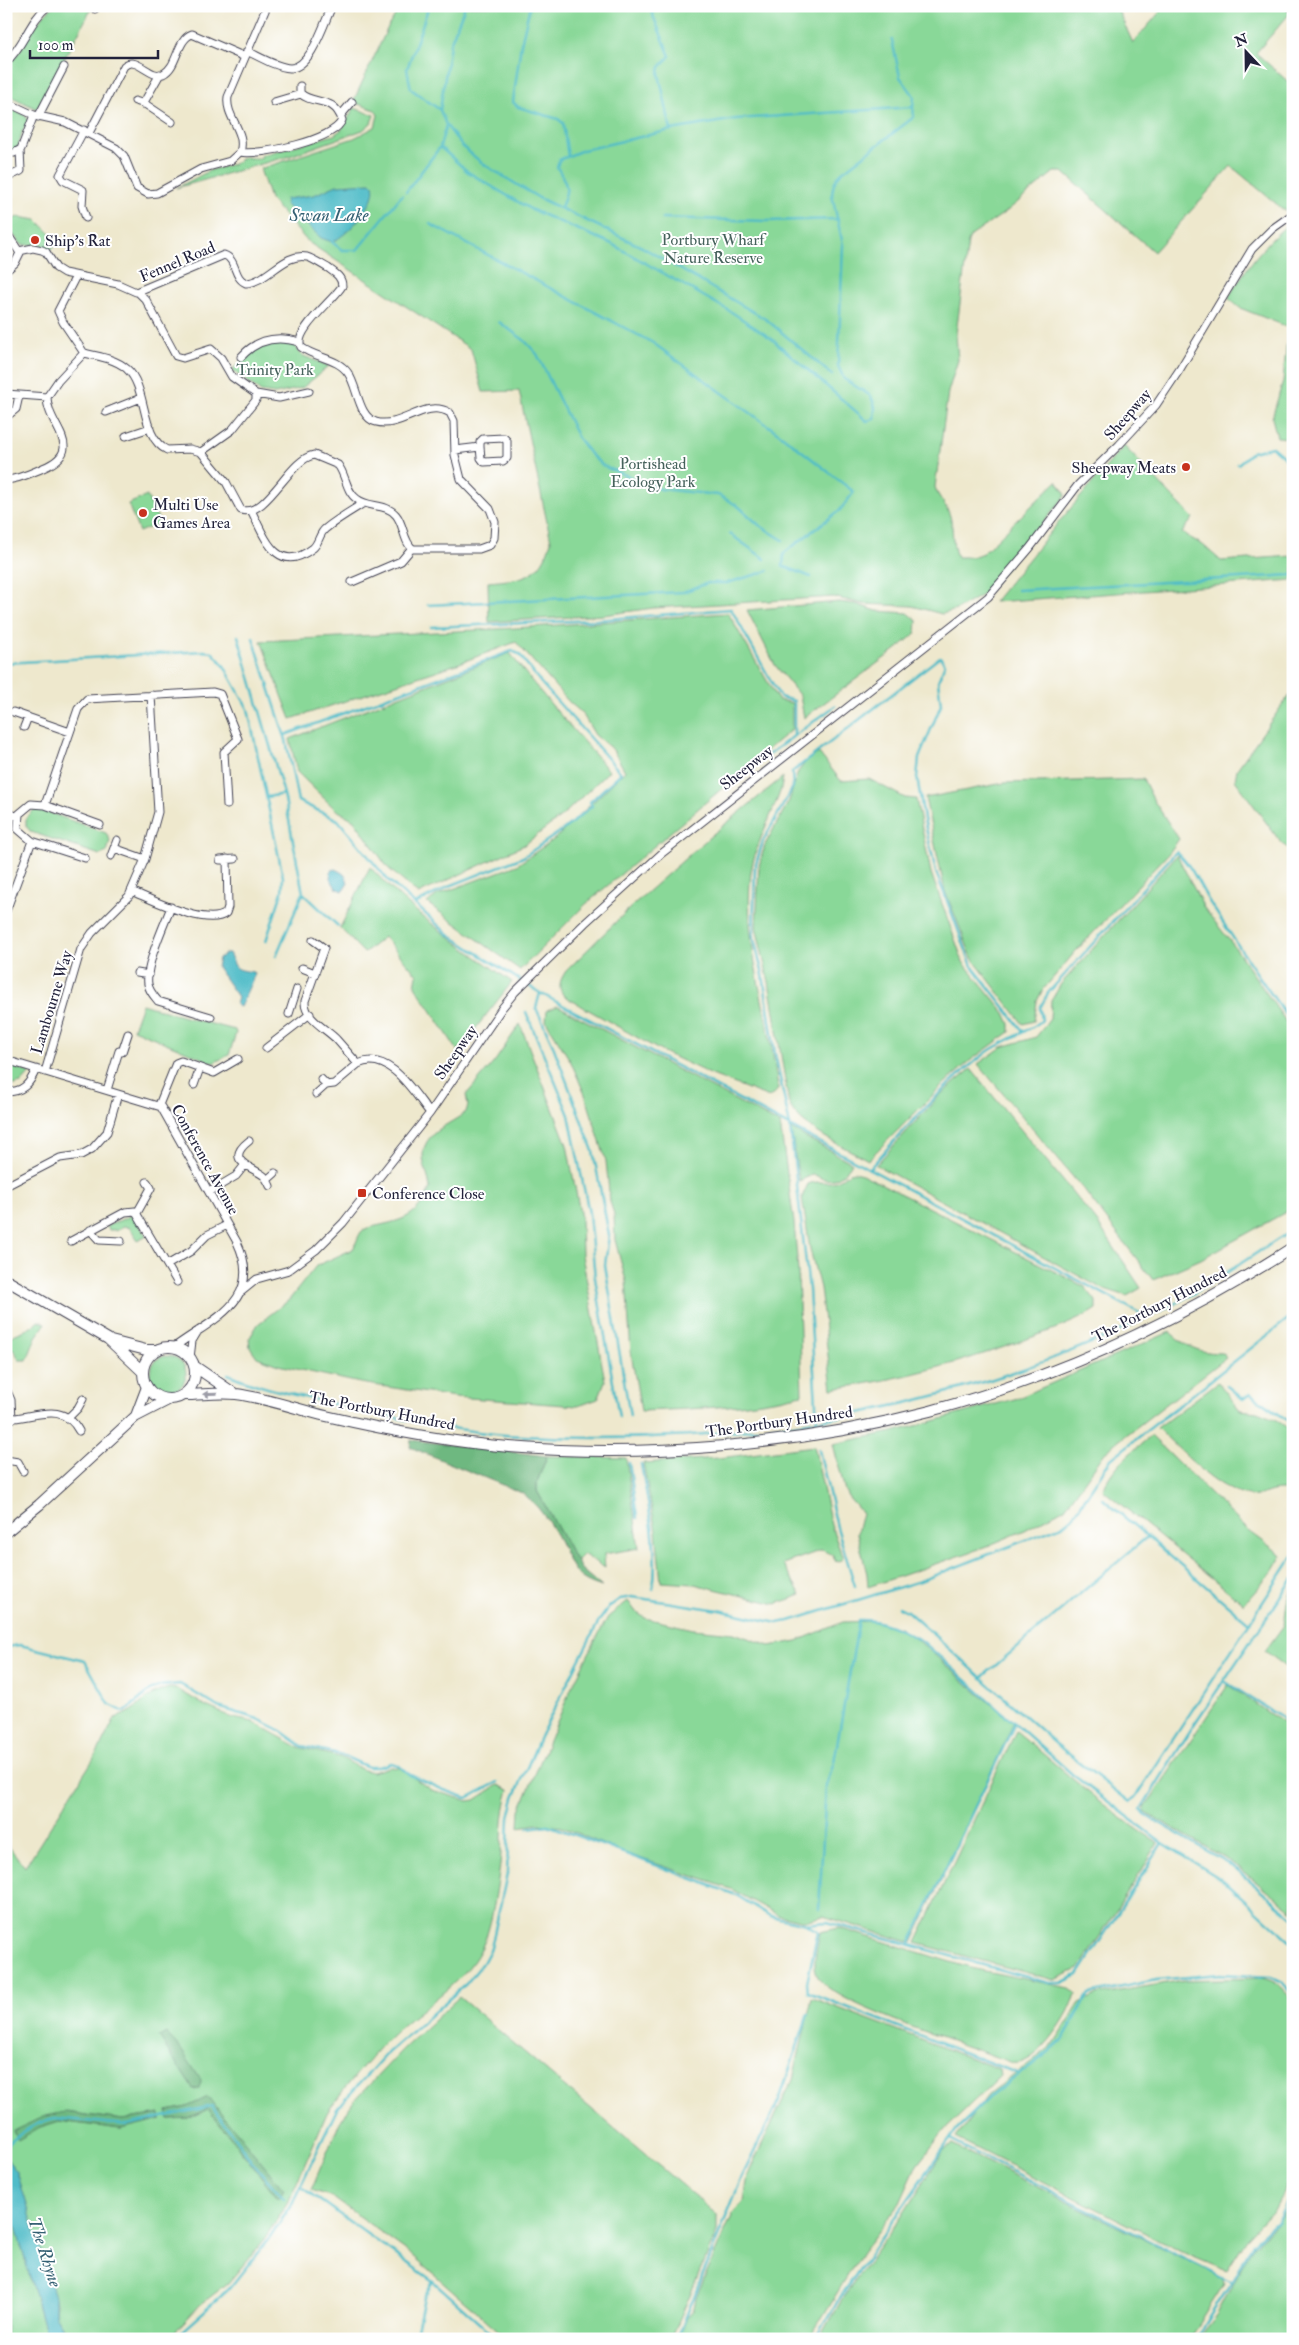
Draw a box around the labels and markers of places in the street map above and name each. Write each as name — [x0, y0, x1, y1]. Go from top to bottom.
place label: Ship's Rat — [45, 231, 110, 252]
marker: Ship's Rat — [29, 234, 41, 246]
place label: Sheepway Meats — [1072, 458, 1176, 479]
marker: Sheepway Meats — [1180, 461, 1192, 473]
place label: Multi Use Games Area — [153, 495, 231, 533]
marker: Multi Use Games Area — [137, 507, 149, 519]
place label: Conference Close — [372, 1184, 485, 1204]
marker: Conference Close — [356, 1187, 368, 1199]

